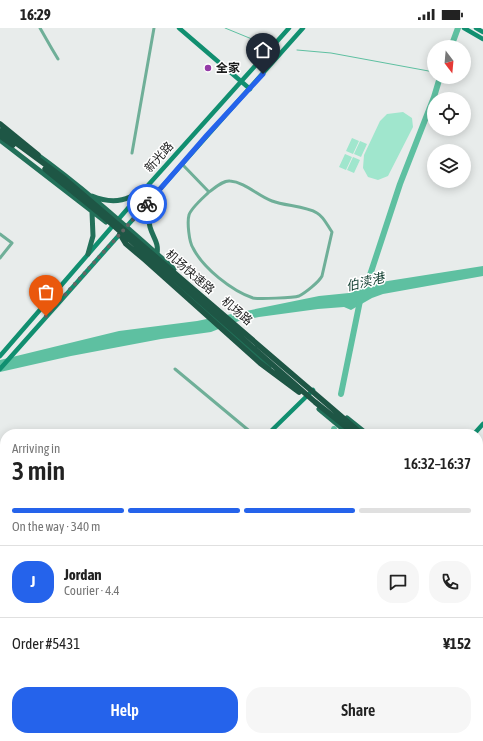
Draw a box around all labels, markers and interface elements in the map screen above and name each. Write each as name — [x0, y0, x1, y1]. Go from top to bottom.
text: 16:29 — [20, 6, 51, 23]
pin — [246, 33, 280, 74]
icon: home — [252, 39, 274, 61]
north arrow — [427, 40, 471, 84]
map controls — [427, 40, 471, 188]
place label: 全家 — [216, 61, 240, 75]
marker: 全家 — [203, 63, 213, 73]
button: locate — [427, 92, 471, 136]
street label: 新光路 — [142, 139, 176, 175]
button: layers — [427, 144, 471, 188]
courier — [127, 184, 167, 224]
icon: bike — [136, 193, 158, 215]
street label: 机场快速路 — [163, 247, 217, 297]
water label: 伯渎港 — [344, 270, 388, 294]
pin — [29, 275, 63, 316]
icon: bag — [35, 281, 57, 303]
street label: 机场路 — [219, 294, 255, 328]
text: Arriving in — [12, 441, 60, 456]
text: 16:32–16:37 — [404, 455, 471, 472]
text: 3 min — [12, 456, 65, 486]
text: On the way · 340 m — [12, 519, 100, 534]
button: chat — [377, 561, 419, 603]
button: phone — [429, 561, 471, 603]
text: Jordan — [64, 566, 102, 583]
text: J — [31, 573, 35, 590]
text: Courier · 4.4 — [64, 583, 120, 598]
text: Order #5431 — [12, 635, 80, 652]
text: ¥152 — [443, 635, 471, 652]
button: Help — [12, 687, 238, 733]
button: Share — [246, 687, 471, 733]

